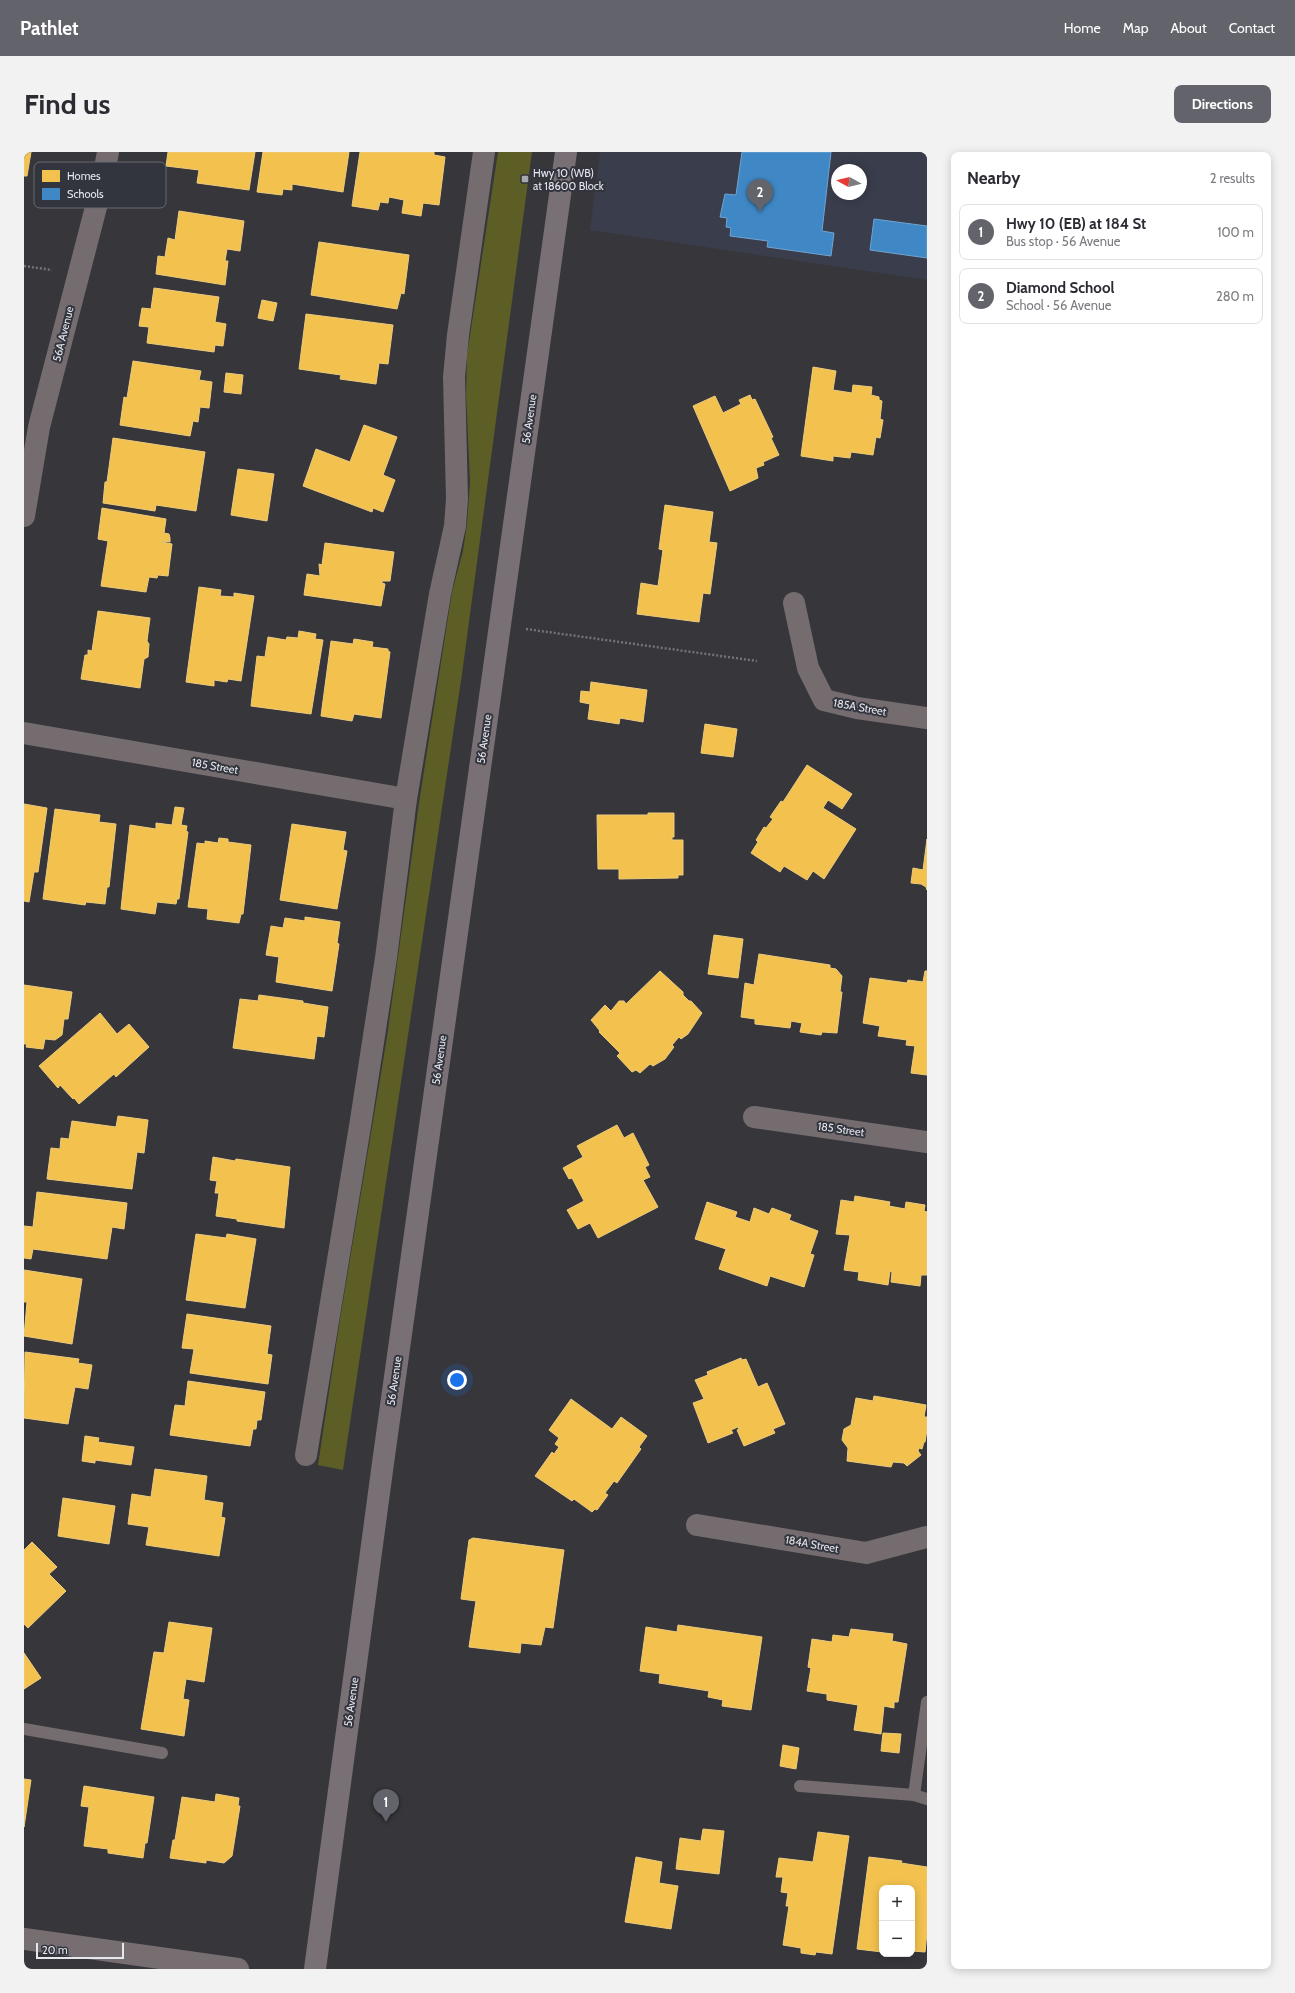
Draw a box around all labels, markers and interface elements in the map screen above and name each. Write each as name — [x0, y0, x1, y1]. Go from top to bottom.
text: Pathlet — [20, 17, 79, 40]
text: Home — [1064, 19, 1101, 37]
text: Map — [1123, 19, 1148, 37]
text: About — [1170, 19, 1207, 37]
text: Contact — [1229, 19, 1275, 37]
button: Directions — [1174, 85, 1271, 123]
text: Find us — [24, 87, 110, 121]
legend — [34, 162, 166, 208]
north arrow — [831, 164, 867, 200]
place label: Hwy 10 (WB) at 18600 Block — [533, 166, 604, 193]
text: Nearby — [967, 168, 1020, 188]
text: Homes — [67, 169, 101, 183]
text: 2 results — [1210, 170, 1255, 186]
marker: Hwy 10 (WB) at 18600 Block — [520, 174, 530, 184]
pin: 2 — [747, 179, 773, 212]
text: Schools — [67, 187, 104, 201]
text: Hwy 10 (EB) at 184 St — [1006, 215, 1146, 233]
text: 1 — [979, 224, 983, 240]
text: 100 m — [1217, 224, 1254, 240]
text: Bus stop · 56 Avenue — [1006, 233, 1120, 249]
text: Diamond School — [1006, 279, 1114, 297]
text: 2 — [978, 288, 984, 304]
text: 280 m — [1216, 288, 1254, 304]
text: School · 56 Avenue — [1006, 297, 1111, 313]
street label: 56A Avenue — [49, 305, 77, 363]
street label: 56 Avenue — [519, 393, 539, 445]
street label: 185A Street — [832, 695, 888, 719]
street label: 56 Avenue — [474, 713, 494, 765]
street label: 185 Street — [191, 755, 240, 777]
street label: 56 Avenue — [429, 1034, 449, 1086]
street label: 185 Street — [817, 1119, 866, 1139]
street label: 56 Avenue — [384, 1355, 404, 1407]
your location — [447, 1370, 467, 1390]
street label: 184A Street — [784, 1532, 840, 1556]
street label: 56 Avenue — [341, 1676, 361, 1728]
pin: 1 — [373, 1789, 399, 1822]
map controls — [879, 1885, 915, 1957]
button: + — [879, 1885, 915, 1921]
button: − — [879, 1921, 915, 1957]
scale bar — [36, 1941, 124, 1960]
text: 20 m — [42, 1943, 68, 1957]

